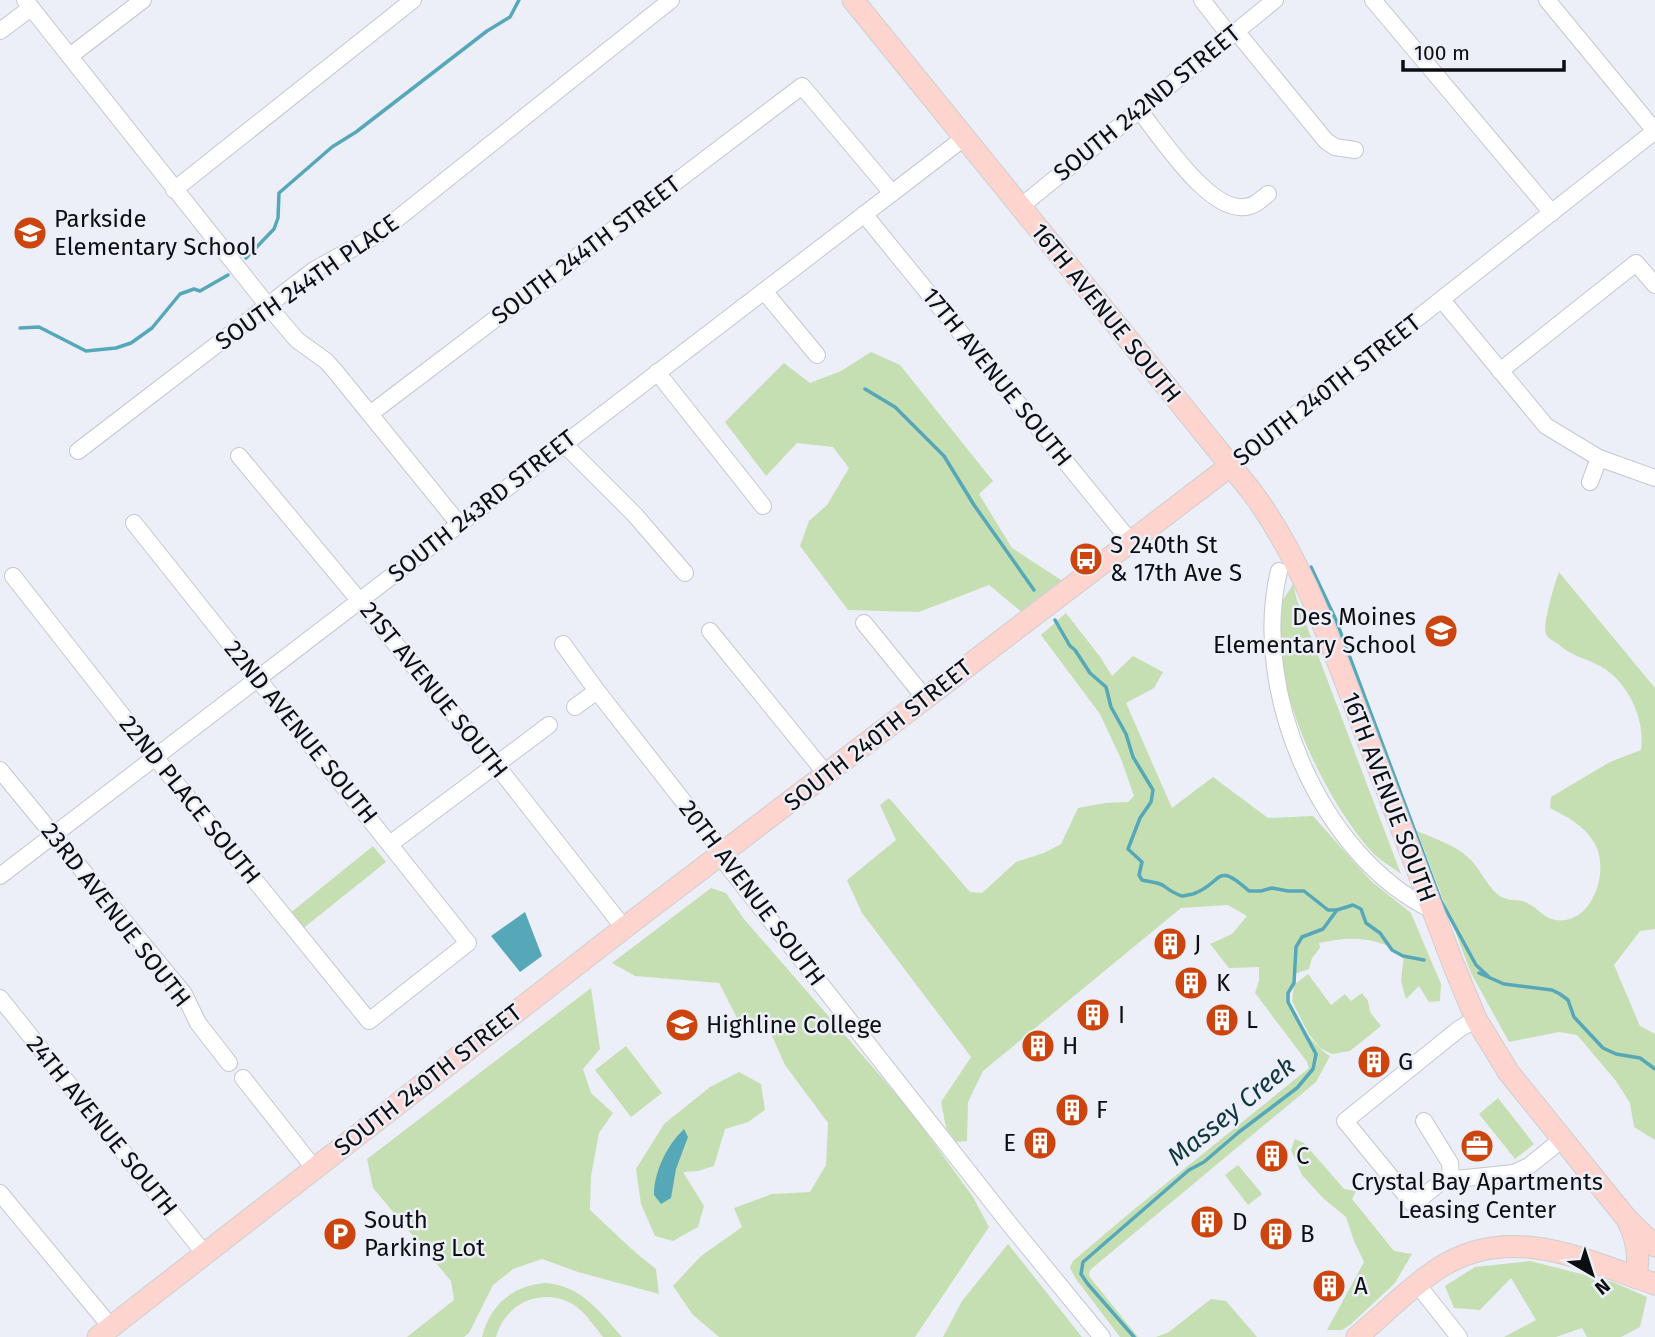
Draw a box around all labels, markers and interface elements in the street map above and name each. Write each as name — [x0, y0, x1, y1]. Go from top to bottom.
street label: SOUTH 242ND STREET — [1048, 19, 1246, 187]
scale bar — [1403, 28, 1564, 72]
text: 100 m — [1414, 40, 1470, 66]
street label: SOUTH 244TH STREET — [486, 170, 686, 330]
place label: Parkside Elementary School — [54, 205, 257, 261]
street label: SOUTH 244TH PLACE — [210, 208, 404, 356]
school or university icon: Parkside Elementary School — [11, 214, 49, 252]
street label: 16TH AVENUE SOUTH — [1025, 218, 1187, 408]
street label: 17TH AVENUE SOUTH — [916, 282, 1078, 472]
street label: SOUTH 240TH STREET — [1228, 308, 1427, 472]
street label: SOUTH 243RD STREET — [383, 424, 582, 588]
place label: S 240th St & 17th Ave S — [1110, 531, 1242, 587]
bus stop icon: S 240th St & 17th Ave S — [1067, 540, 1105, 578]
street label: 21ST AVENUE SOUTH — [354, 596, 514, 784]
place label: Des Moines Elementary School — [1213, 603, 1416, 659]
school or university icon: Des Moines Elementary School — [1422, 612, 1460, 650]
street label: 22ND AVENUE SOUTH — [219, 635, 383, 829]
street label: SOUTH 240TH STREET — [779, 653, 978, 817]
street label: 16TH AVENUE SOUTH — [1336, 688, 1442, 906]
street label: 22ND PLACE SOUTH — [114, 710, 266, 890]
street label: 20TH AVENUE SOUTH — [673, 795, 831, 991]
street label: 23RD AVENUE SOUTH — [36, 818, 196, 1012]
building icon: J — [1151, 925, 1189, 963]
place label: J — [1194, 930, 1201, 958]
building icon: K — [1172, 964, 1210, 1002]
place label: K — [1216, 969, 1231, 997]
building icon: I — [1074, 996, 1112, 1034]
street label: SOUTH 240TH STREET — [329, 998, 528, 1162]
place label: I — [1118, 1001, 1125, 1029]
building icon: L — [1203, 1001, 1241, 1039]
school or university icon: Highline College — [663, 1006, 701, 1044]
place label: L — [1246, 1006, 1258, 1034]
place label: Highline College — [706, 1011, 882, 1039]
building icon: H — [1019, 1027, 1057, 1065]
street label: 24TH AVENUE SOUTH — [21, 1030, 183, 1222]
place label: H — [1062, 1032, 1078, 1060]
building icon: G — [1355, 1043, 1393, 1081]
place label: G — [1398, 1048, 1413, 1076]
water label: Massey Creek — [1161, 1050, 1301, 1172]
building icon: F — [1053, 1091, 1091, 1129]
place label: F — [1096, 1096, 1108, 1124]
building icon: E — [1021, 1124, 1059, 1162]
office icon: Crystal Bay Apartments Leasing Center — [1458, 1127, 1496, 1165]
place label: E — [1003, 1129, 1016, 1157]
building icon: C — [1253, 1137, 1291, 1175]
place label: C — [1296, 1142, 1309, 1170]
place label: Crystal Bay Apartments Leasing Center — [1351, 1168, 1603, 1224]
building icon: D — [1188, 1203, 1226, 1241]
place label: South Parking Lot — [364, 1206, 485, 1262]
place label: D — [1232, 1208, 1247, 1236]
parking icon: South Parking Lot — [321, 1215, 359, 1253]
building icon: B — [1257, 1215, 1295, 1253]
place label: B — [1300, 1220, 1315, 1248]
north arrow — [1557, 1239, 1627, 1309]
building icon: A — [1310, 1267, 1348, 1305]
place label: A — [1354, 1272, 1368, 1300]
text: N — [1590, 1274, 1615, 1300]

